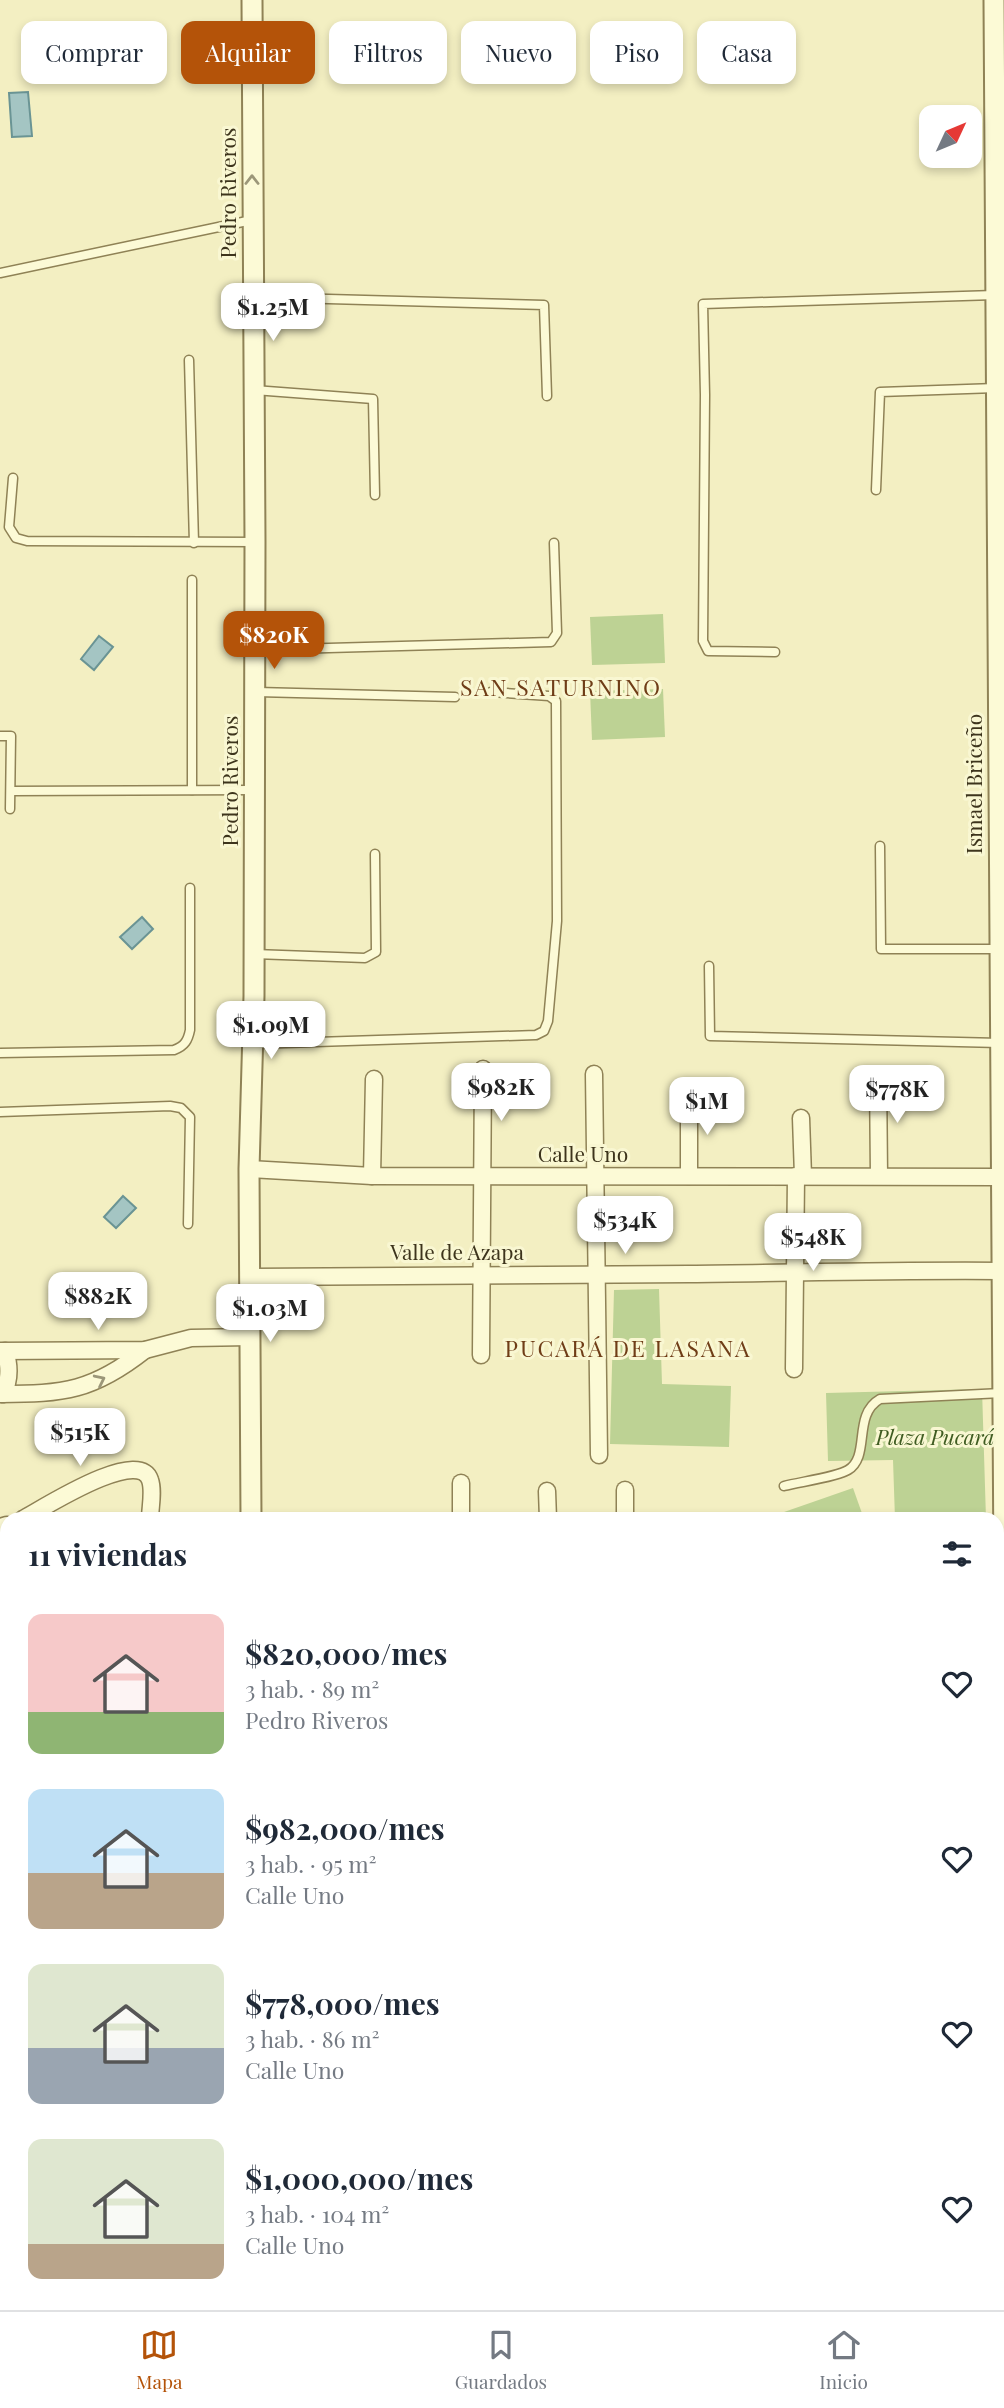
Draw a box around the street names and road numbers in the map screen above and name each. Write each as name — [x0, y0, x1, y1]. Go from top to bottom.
street label: Pedro Riveros — [213, 128, 241, 258]
street label: Ismael Briceño — [959, 714, 987, 854]
street label: Pedro Riveros — [215, 716, 243, 846]
street label: Calle Uno — [538, 1139, 628, 1167]
street label: Valle de Azapa — [389, 1237, 524, 1265]

